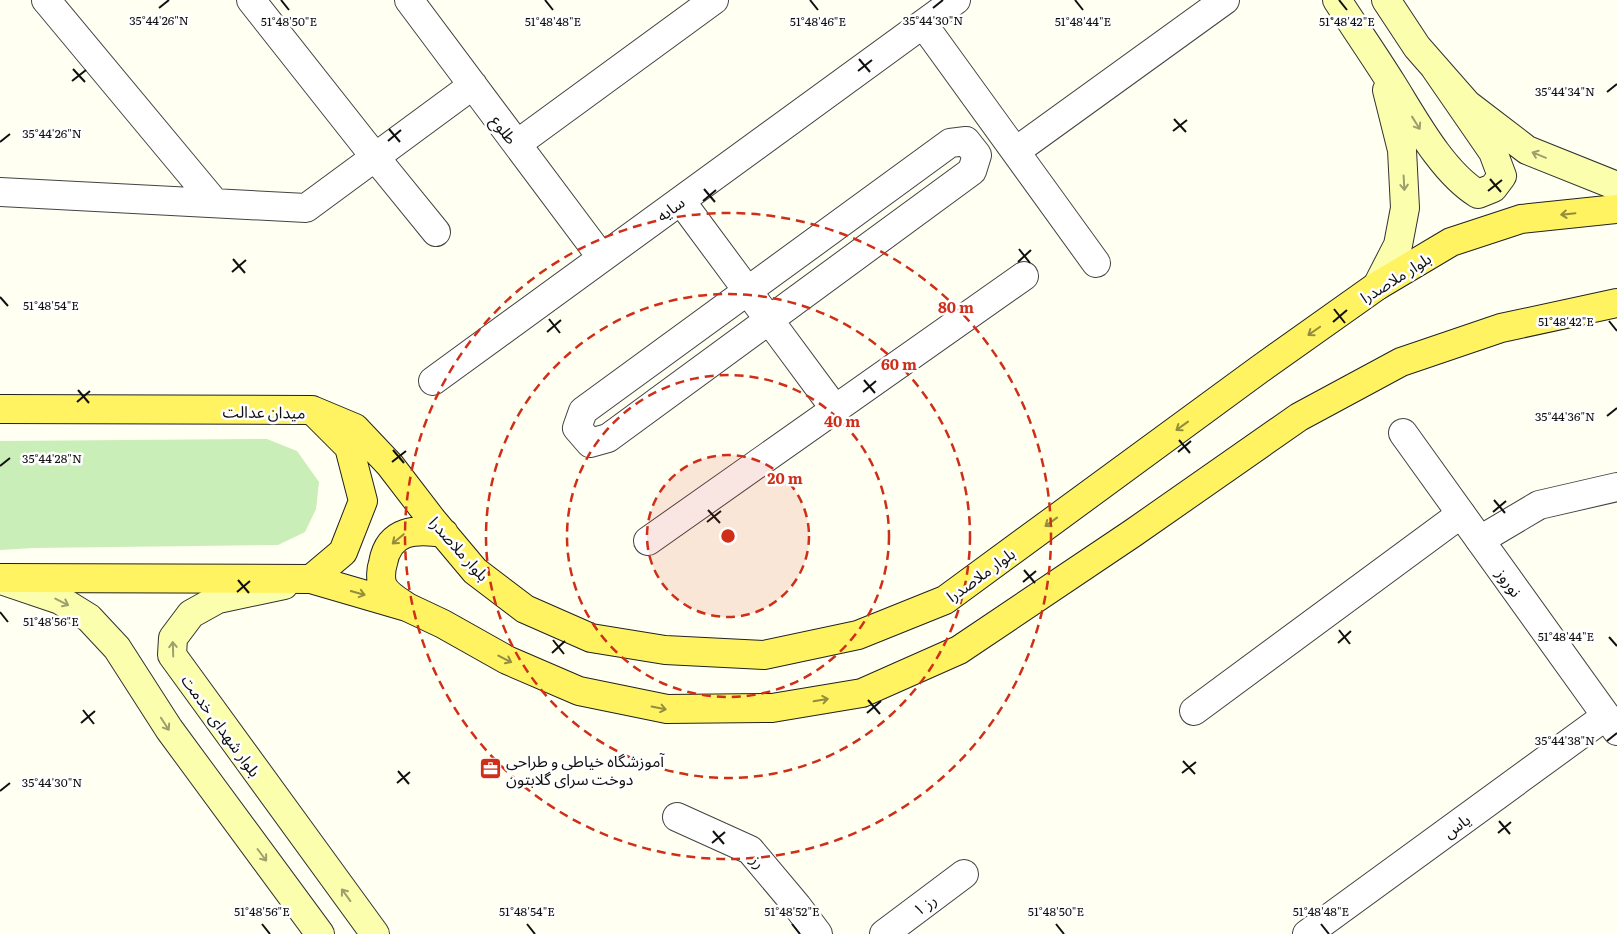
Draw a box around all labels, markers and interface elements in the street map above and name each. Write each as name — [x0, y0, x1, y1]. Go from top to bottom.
text: 35°44'26"N — [129, 11, 189, 29]
text: 35°44'30"N — [903, 11, 963, 29]
text: 51°48'50"E — [261, 12, 317, 30]
text: 51°48'48"E — [525, 12, 582, 30]
text: 51°48'46"E — [790, 12, 847, 30]
text: 51°48'44"E — [1055, 12, 1112, 30]
text: 51°48'42"E — [1319, 12, 1375, 30]
text: 35°44'34"N — [1535, 82, 1595, 100]
street label: طلوع — [484, 109, 524, 150]
one-way arrow — [1412, 116, 1422, 130]
text: 35°44'26"N — [22, 124, 82, 142]
one-way arrow — [1532, 150, 1547, 159]
one-way arrow — [1400, 175, 1409, 191]
street label: سایه — [651, 190, 689, 226]
one-way arrow — [1561, 209, 1577, 219]
street label: بلوار ملاصدرا — [1355, 246, 1435, 308]
text: 80 m — [938, 295, 974, 318]
text: 51°48'54"E — [23, 296, 79, 314]
text: 51°48'42"E — [1538, 312, 1594, 330]
one-way arrow — [1307, 326, 1321, 336]
text: 60 m — [881, 352, 917, 375]
street label: میدان عدالت — [222, 398, 306, 424]
text: 35°44'36"N — [1535, 407, 1595, 425]
text: 40 m — [824, 409, 860, 432]
one-way arrow — [1175, 421, 1189, 431]
text: 35°44'28"N — [22, 449, 82, 467]
text: 20 m — [767, 466, 803, 489]
street label: بلوار ملاصدرا — [424, 510, 496, 586]
one-way arrow — [1044, 517, 1058, 527]
centre of rings — [719, 527, 737, 545]
one-way arrow — [391, 533, 404, 544]
street label: بلوار ملاصدرا — [941, 541, 1019, 607]
street label: نوروز — [1491, 562, 1529, 601]
one-way arrow — [349, 588, 365, 598]
one-way arrow — [54, 598, 69, 607]
text: 51°48'56"E — [23, 612, 79, 630]
text: 51°48'44"E — [1538, 627, 1595, 645]
one-way arrow — [168, 641, 178, 657]
one-way arrow — [497, 655, 512, 664]
street label: بلوار شهدای خدمت — [177, 669, 267, 781]
one-way arrow — [812, 695, 828, 705]
one-way arrow — [651, 703, 667, 713]
one-way arrow — [160, 717, 171, 731]
text: 35°44'38"N — [1535, 731, 1595, 749]
place label: آموزشگاه خیاطی و طراحی دوخت سرای گلابتون — [506, 748, 665, 790]
office icon: آموزشگاه خیاطی و طراحی دوخت سرای گلابتون — [478, 757, 502, 781]
text: 35°44'30"N — [22, 773, 82, 791]
street label: یاس — [1437, 807, 1475, 843]
one-way arrow — [257, 848, 267, 862]
street label: رز — [745, 848, 772, 873]
street label: رز ۱ — [907, 887, 941, 921]
one-way arrow — [341, 888, 351, 902]
text: 51°48'56"E — [234, 902, 290, 920]
text: 51°48'54"E — [499, 902, 555, 920]
text: 51°48'52"E — [764, 902, 820, 920]
text: 51°48'50"E — [1028, 902, 1084, 920]
text: 51°48'48"E — [1293, 902, 1350, 920]

